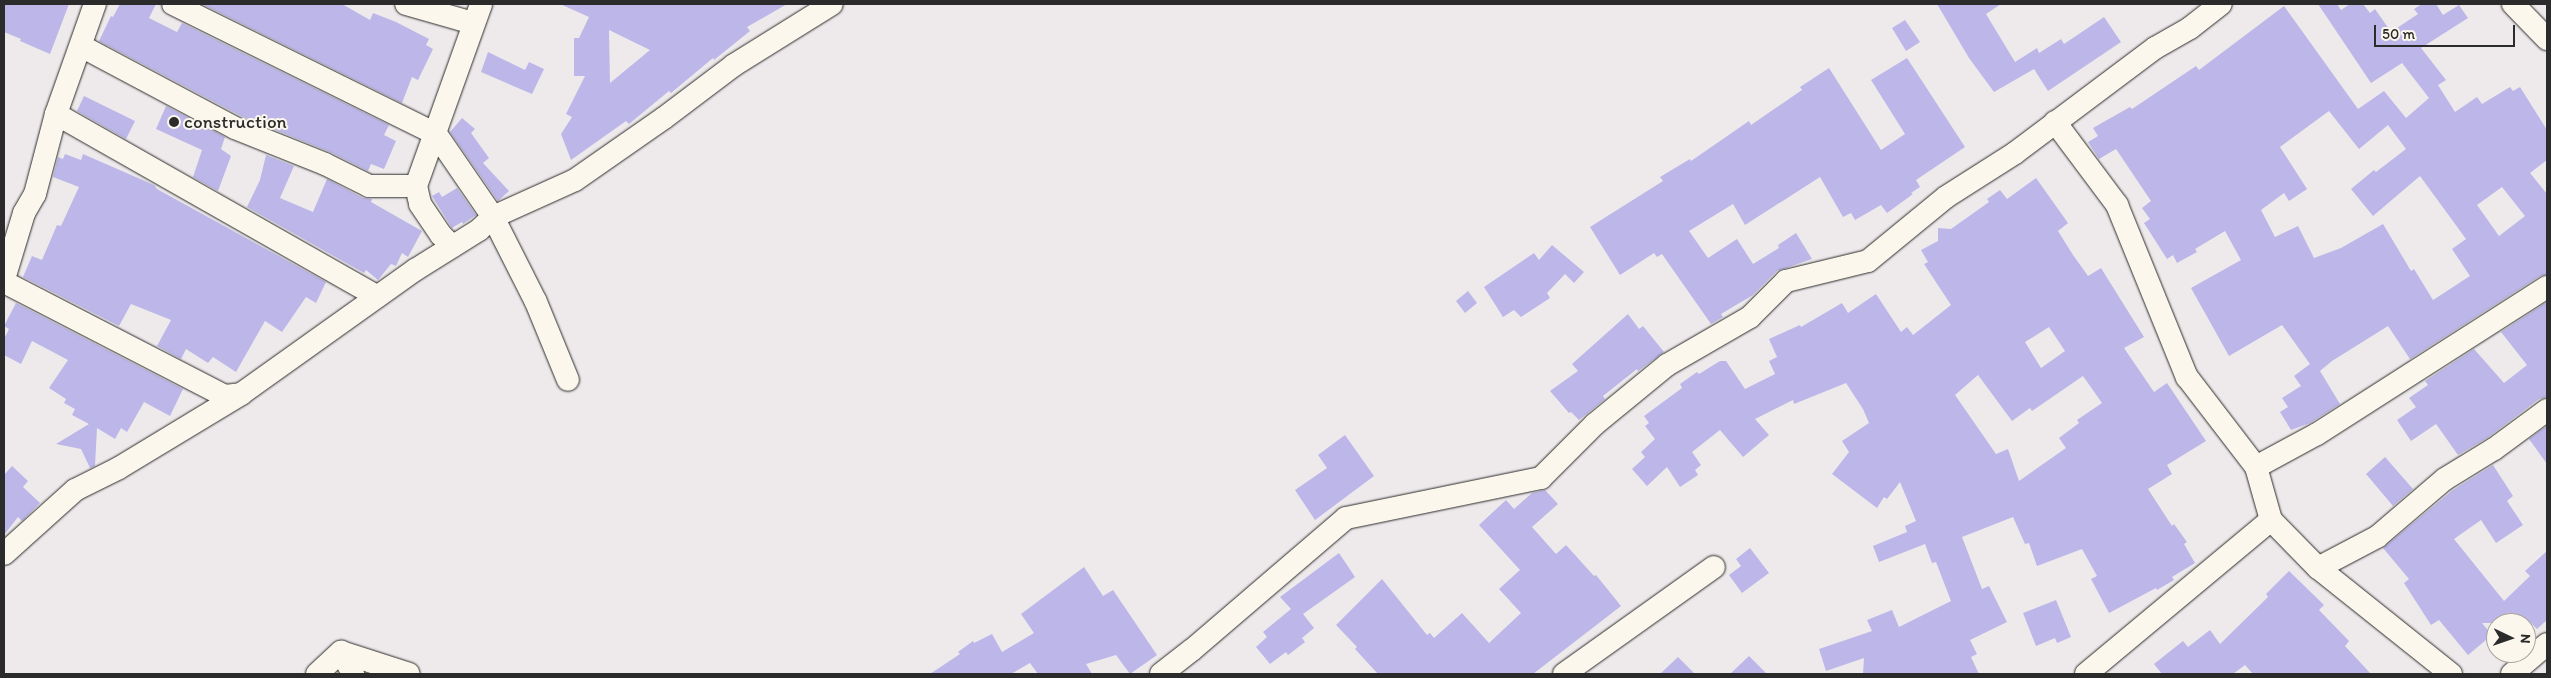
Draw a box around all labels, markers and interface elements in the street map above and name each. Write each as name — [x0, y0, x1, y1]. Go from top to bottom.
scale bar — [2376, 15, 2517, 47]
text: 50 m — [2382, 25, 2415, 43]
place label: construction — [184, 111, 287, 133]
marker: construction — [168, 116, 180, 128]
north arrow — [2486, 613, 2536, 663]
text: N — [2517, 634, 2534, 644]

